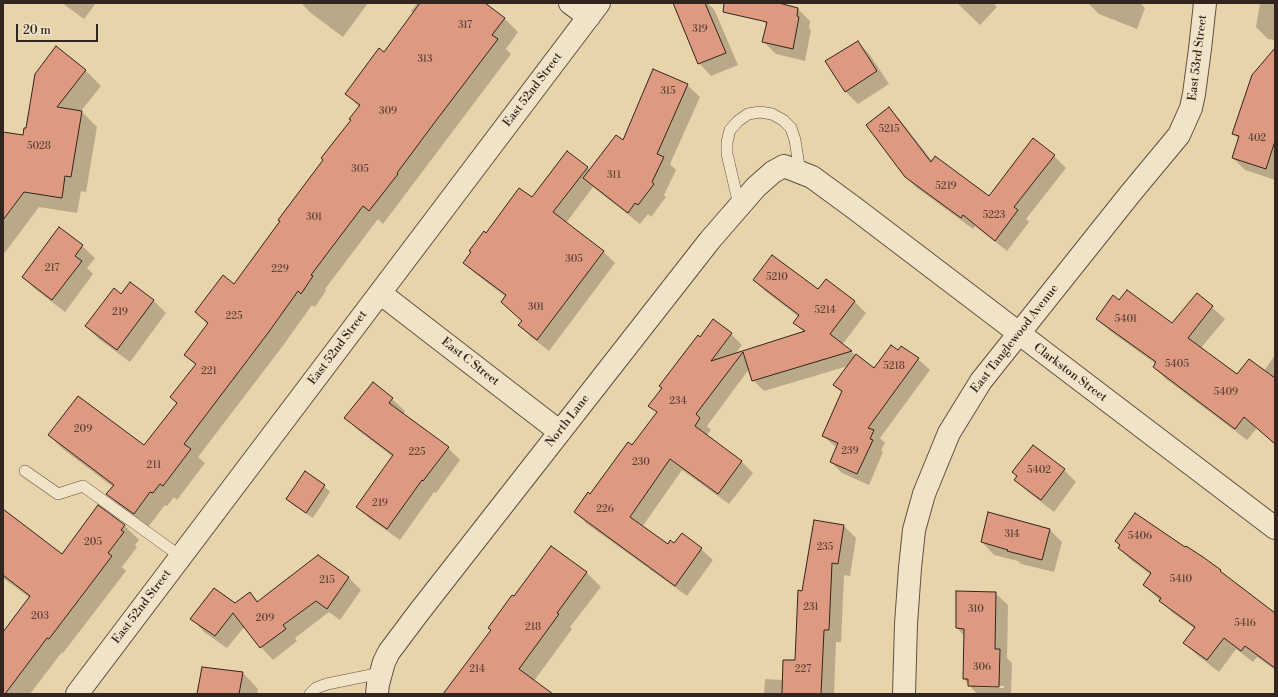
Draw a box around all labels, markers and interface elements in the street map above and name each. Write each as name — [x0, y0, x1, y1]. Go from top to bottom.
street label: East 53rd Street — [1186, 14, 1210, 102]
scale bar — [18, 16, 100, 42]
house number: 317 — [458, 20, 472, 32]
text: 20 m — [23, 23, 51, 38]
house number: 319 — [692, 24, 708, 36]
street label: East 52nd Street — [500, 50, 566, 130]
house number: 313 — [417, 54, 433, 66]
house number: 315 — [660, 86, 676, 98]
house number: 309 — [379, 106, 397, 118]
house number: 5215 — [878, 124, 900, 136]
house number: 402 — [1248, 133, 1266, 145]
house number: 5028 — [27, 141, 51, 153]
house number: 305 — [351, 164, 369, 176]
house number: 311 — [607, 170, 621, 182]
house number: 5219 — [935, 181, 957, 193]
house number: 5223 — [983, 210, 1005, 222]
house number: 301 — [306, 212, 322, 224]
house number: 305 — [565, 254, 583, 266]
house number: 217 — [45, 263, 59, 275]
house number: 229 — [271, 264, 289, 276]
house number: 5210 — [766, 272, 788, 284]
street label: East Tanglewood Avenue — [968, 282, 1062, 396]
house number: 301 — [528, 302, 544, 314]
house number: 5214 — [814, 305, 836, 317]
house number: 219 — [112, 307, 128, 319]
street label: East 52nd Street — [305, 308, 371, 388]
house number: 225 — [226, 311, 242, 323]
house number: 5401 — [1115, 314, 1137, 326]
street label: East C Street — [438, 335, 502, 389]
street label: Clarkston Street — [1030, 341, 1110, 405]
house number: 5405 — [1165, 359, 1189, 371]
house number: 5218 — [883, 361, 905, 373]
house number: 221 — [201, 366, 217, 378]
house number: 5409 — [1214, 387, 1238, 399]
street label: North Lane — [543, 392, 593, 450]
house number: 234 — [669, 396, 687, 408]
house number: 209 — [74, 424, 92, 436]
house number: 239 — [841, 446, 859, 458]
house number: 225 — [409, 447, 425, 459]
house number: 230 — [632, 457, 650, 469]
house number: 211 — [147, 460, 161, 472]
house number: 5402 — [1027, 465, 1051, 477]
house number: 219 — [372, 498, 388, 510]
house number: 226 — [596, 504, 614, 516]
house number: 314 — [1004, 529, 1020, 541]
house number: 5406 — [1128, 531, 1152, 543]
house number: 205 — [84, 537, 102, 549]
house number: 235 — [817, 542, 833, 554]
street label: East 52nd Street — [109, 567, 175, 647]
house number: 5410 — [1170, 574, 1192, 586]
house number: 215 — [319, 575, 335, 587]
house number: 231 — [803, 602, 819, 614]
house number: 310 — [968, 604, 984, 616]
house number: 203 — [31, 611, 49, 623]
house number: 209 — [256, 613, 274, 625]
house number: 5416 — [1234, 618, 1256, 630]
house number: 218 — [525, 622, 541, 634]
house number: 306 — [973, 662, 991, 674]
house number: 214 — [469, 664, 485, 676]
house number: 227 — [795, 664, 811, 676]

